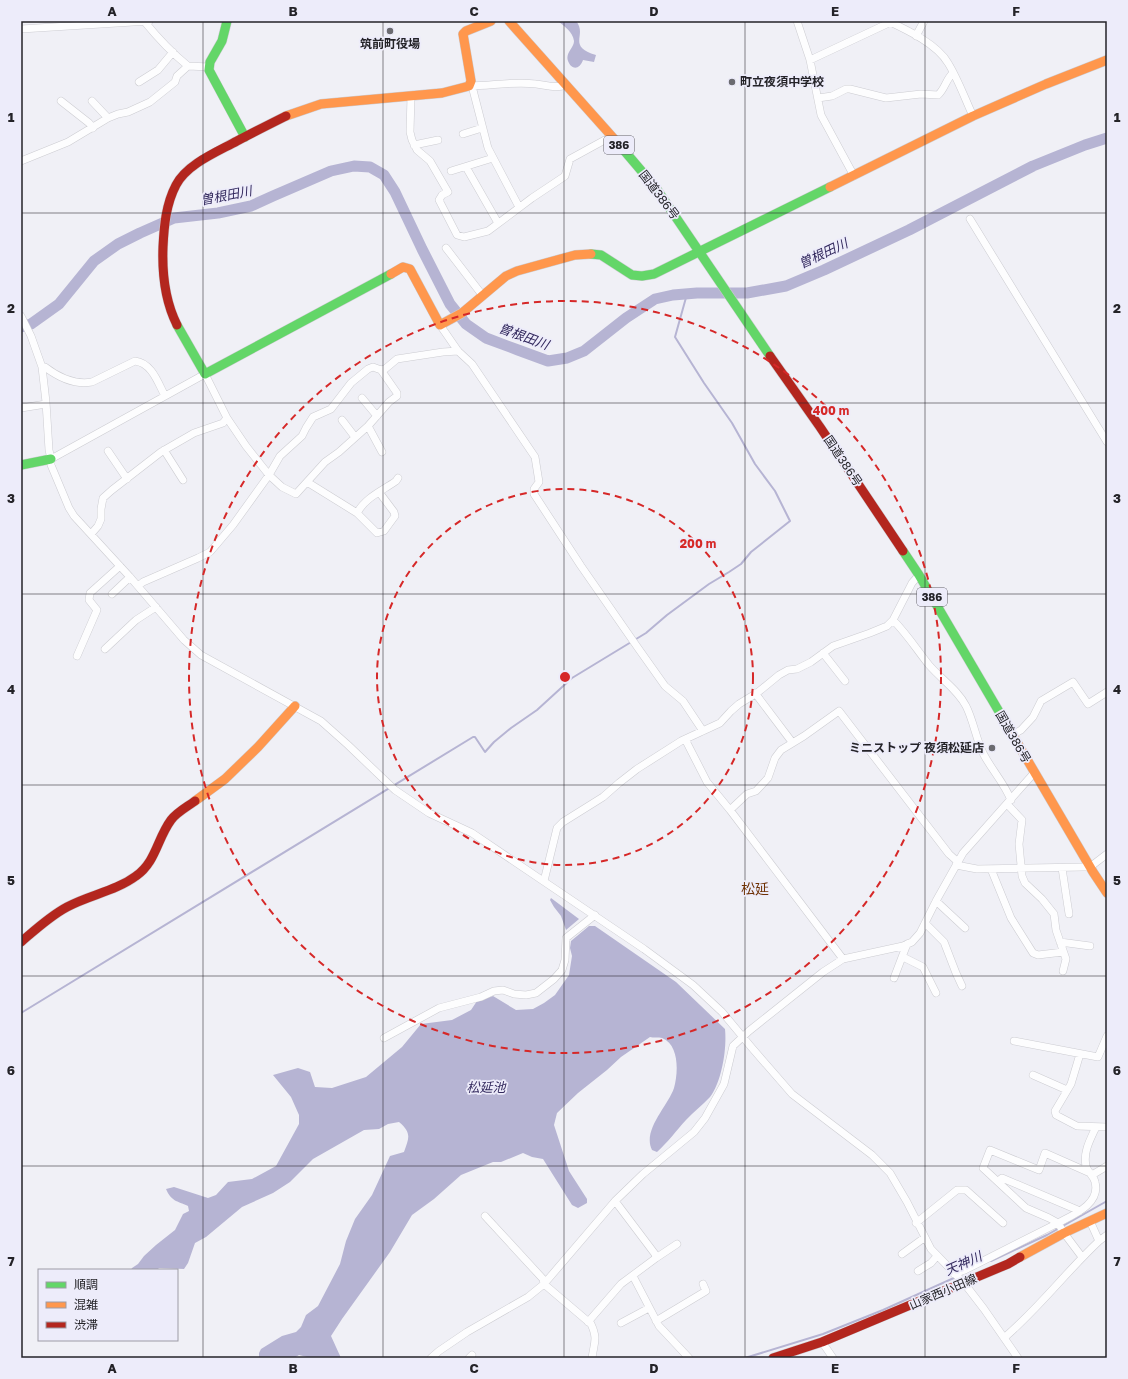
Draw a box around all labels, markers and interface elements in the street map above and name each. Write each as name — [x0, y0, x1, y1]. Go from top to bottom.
text: A — [107, 3, 117, 19]
text: B — [288, 3, 298, 19]
text: C — [469, 3, 479, 19]
text: D — [649, 3, 659, 19]
text: E — [831, 3, 839, 19]
text: F — [1012, 3, 1020, 19]
marker: 筑前町役場 — [385, 26, 395, 36]
place label: 筑前町役場 — [360, 36, 420, 51]
place label: 町立夜須中学校 — [740, 74, 824, 89]
marker: 町立夜須中学校 — [727, 77, 737, 87]
text: 1 — [8, 109, 15, 125]
text: 1 — [1114, 109, 1121, 125]
road number: 386 — [604, 136, 634, 154]
street label: 国道386号 — [636, 167, 683, 222]
water label: 曽根田川 — [199, 182, 255, 208]
water label: 曽根田川 — [796, 234, 852, 271]
text: 2 — [7, 300, 15, 316]
text: 2 — [1113, 300, 1121, 316]
water label: 曽根田川 — [497, 320, 553, 353]
text: 400 m — [813, 403, 849, 418]
street label: 国道386号 — [821, 433, 866, 489]
text: 3 — [7, 490, 15, 506]
text: 3 — [1113, 490, 1121, 506]
text: 200 m — [680, 536, 716, 551]
road number: 386 — [917, 588, 947, 606]
centre of rings — [558, 670, 572, 684]
text: 4 — [7, 681, 15, 697]
text: 4 — [1113, 681, 1121, 697]
street label: 国道386号 — [993, 708, 1034, 765]
place label: ミニストップ 夜須松延店 — [849, 740, 984, 755]
marker: ミニストップ 夜須松延店 — [987, 743, 997, 753]
text: 5 — [7, 872, 15, 888]
text: 5 — [1113, 872, 1121, 888]
district label: 松延 — [741, 880, 769, 897]
text: 6 — [7, 1062, 15, 1078]
text: 6 — [1113, 1062, 1121, 1078]
water label: 松延池 — [466, 1079, 507, 1095]
water label: 天神川 — [942, 1247, 986, 1278]
text: 7 — [7, 1253, 15, 1269]
text: 7 — [1113, 1253, 1121, 1269]
legend — [38, 1269, 178, 1341]
street label: 山家西小田線 — [907, 1271, 979, 1313]
text: 順調 — [74, 1277, 98, 1292]
text: 混雑 — [74, 1297, 98, 1312]
text: 渋滞 — [74, 1317, 98, 1332]
text: A — [107, 1360, 117, 1376]
text: B — [288, 1360, 298, 1376]
text: C — [469, 1360, 479, 1376]
text: D — [649, 1360, 659, 1376]
text: E — [831, 1360, 839, 1376]
text: F — [1012, 1360, 1020, 1376]

